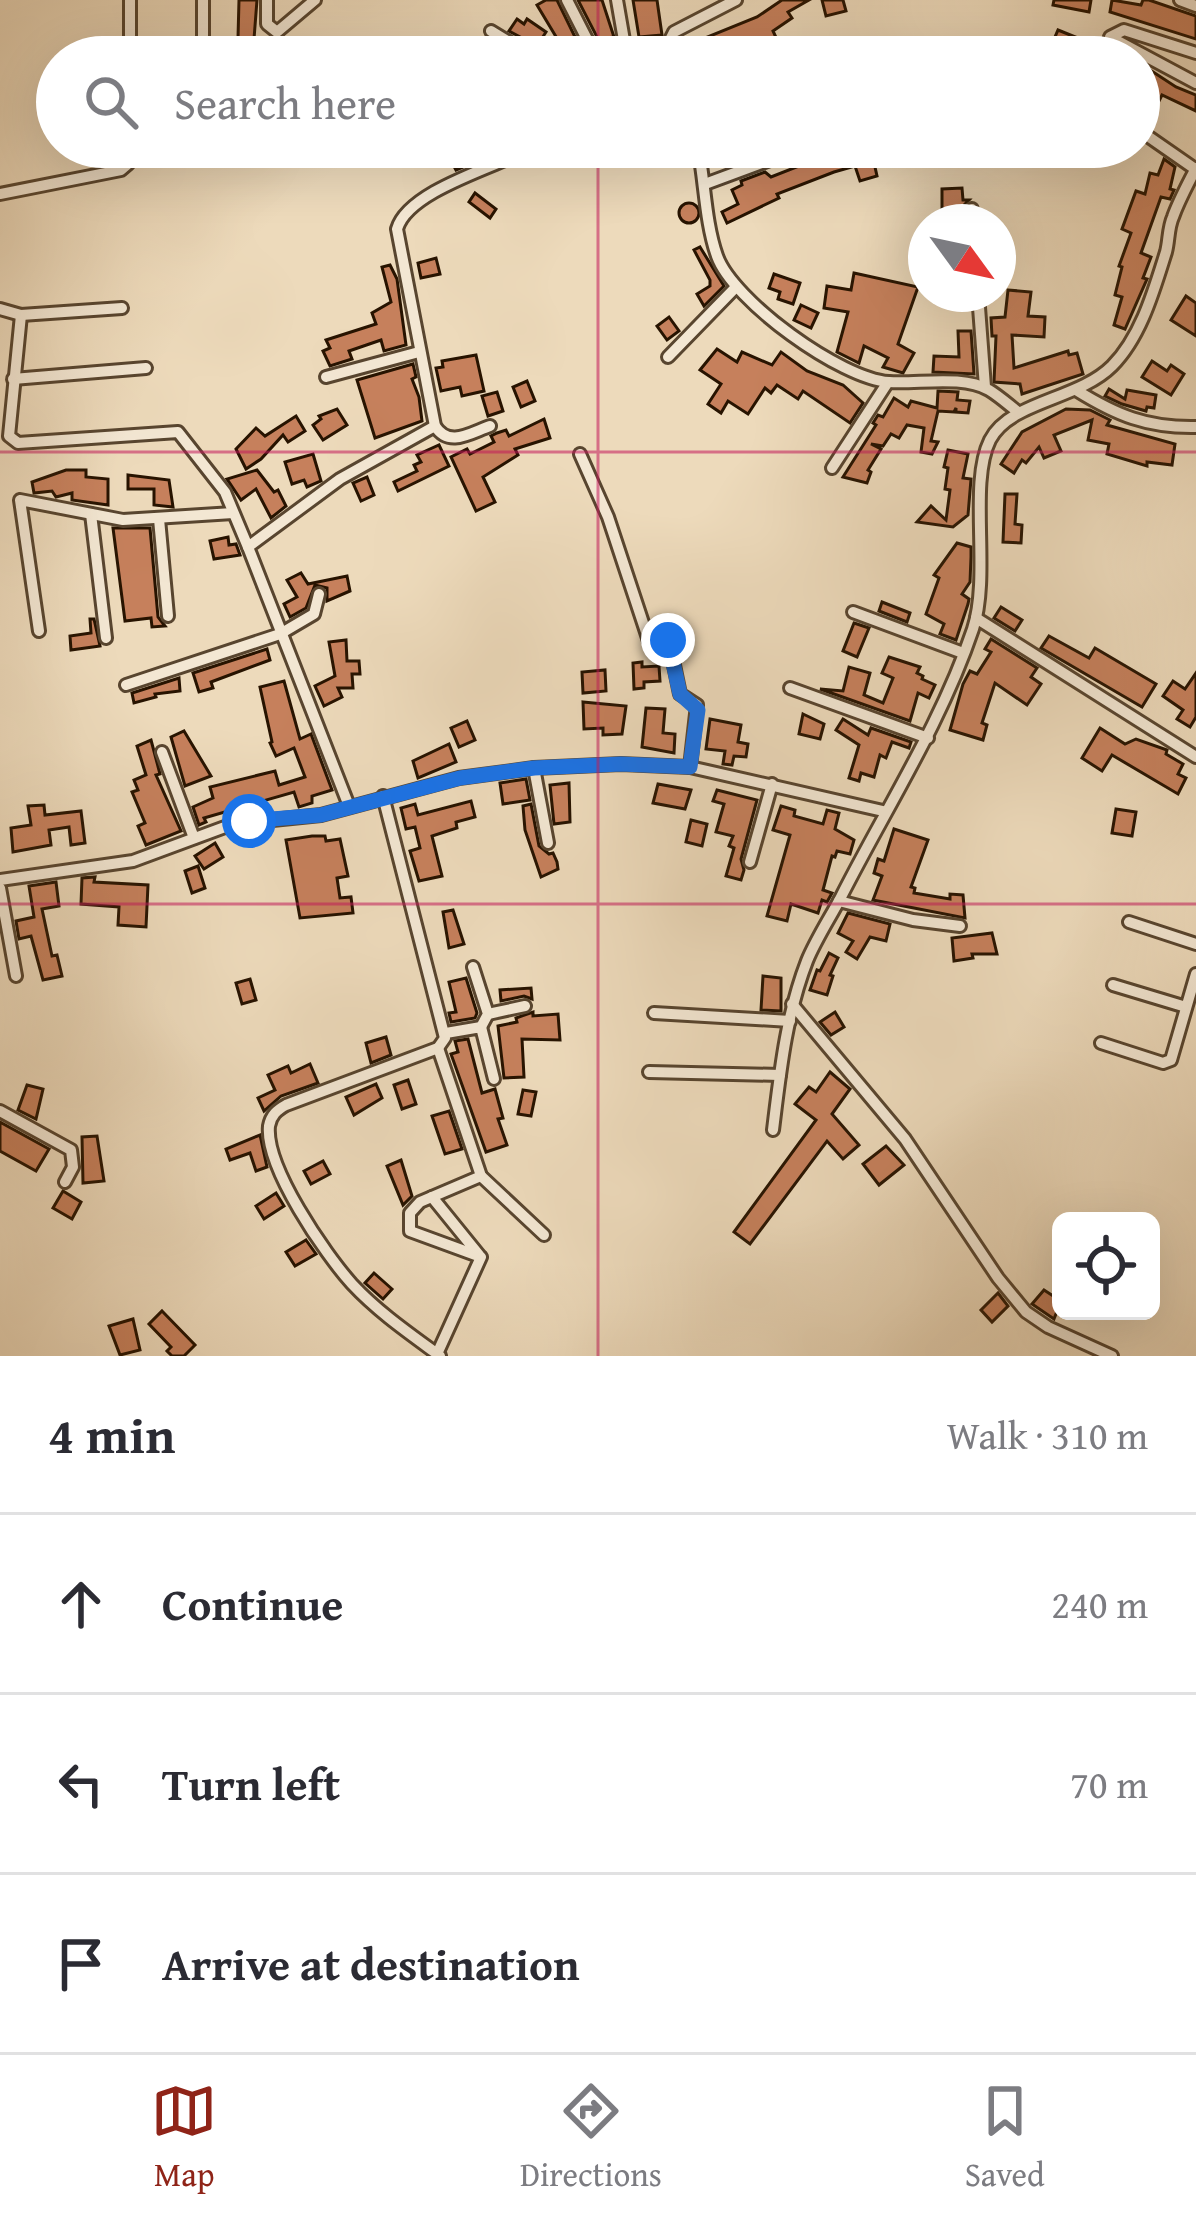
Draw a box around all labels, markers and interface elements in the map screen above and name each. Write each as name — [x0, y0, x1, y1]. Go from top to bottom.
search box — [36, 36, 1160, 168]
icon: search — [78, 69, 144, 135]
text: Search here — [174, 70, 396, 135]
north arrow — [908, 204, 1016, 312]
route end — [641, 613, 695, 667]
route start — [222, 794, 276, 848]
map controls — [1052, 1212, 1160, 1320]
button: locate — [1052, 1212, 1160, 1320]
text: 4 min — [48, 1397, 175, 1472]
text: Walk · 310 m — [947, 1406, 1148, 1463]
icon: ahead — [48, 1571, 114, 1637]
text: Continue — [162, 1571, 343, 1636]
text: 240 m — [1051, 1575, 1148, 1632]
icon: left — [48, 1751, 114, 1817]
text: Turn left — [162, 1751, 340, 1816]
text: 70 m — [1070, 1755, 1148, 1812]
icon: arrive — [48, 1931, 114, 1997]
text: Arrive at destination — [162, 1931, 580, 1996]
tab: Map — [151, 2078, 217, 2198]
tab: Directions — [520, 2078, 662, 2198]
tab: Saved — [965, 2078, 1045, 2198]

